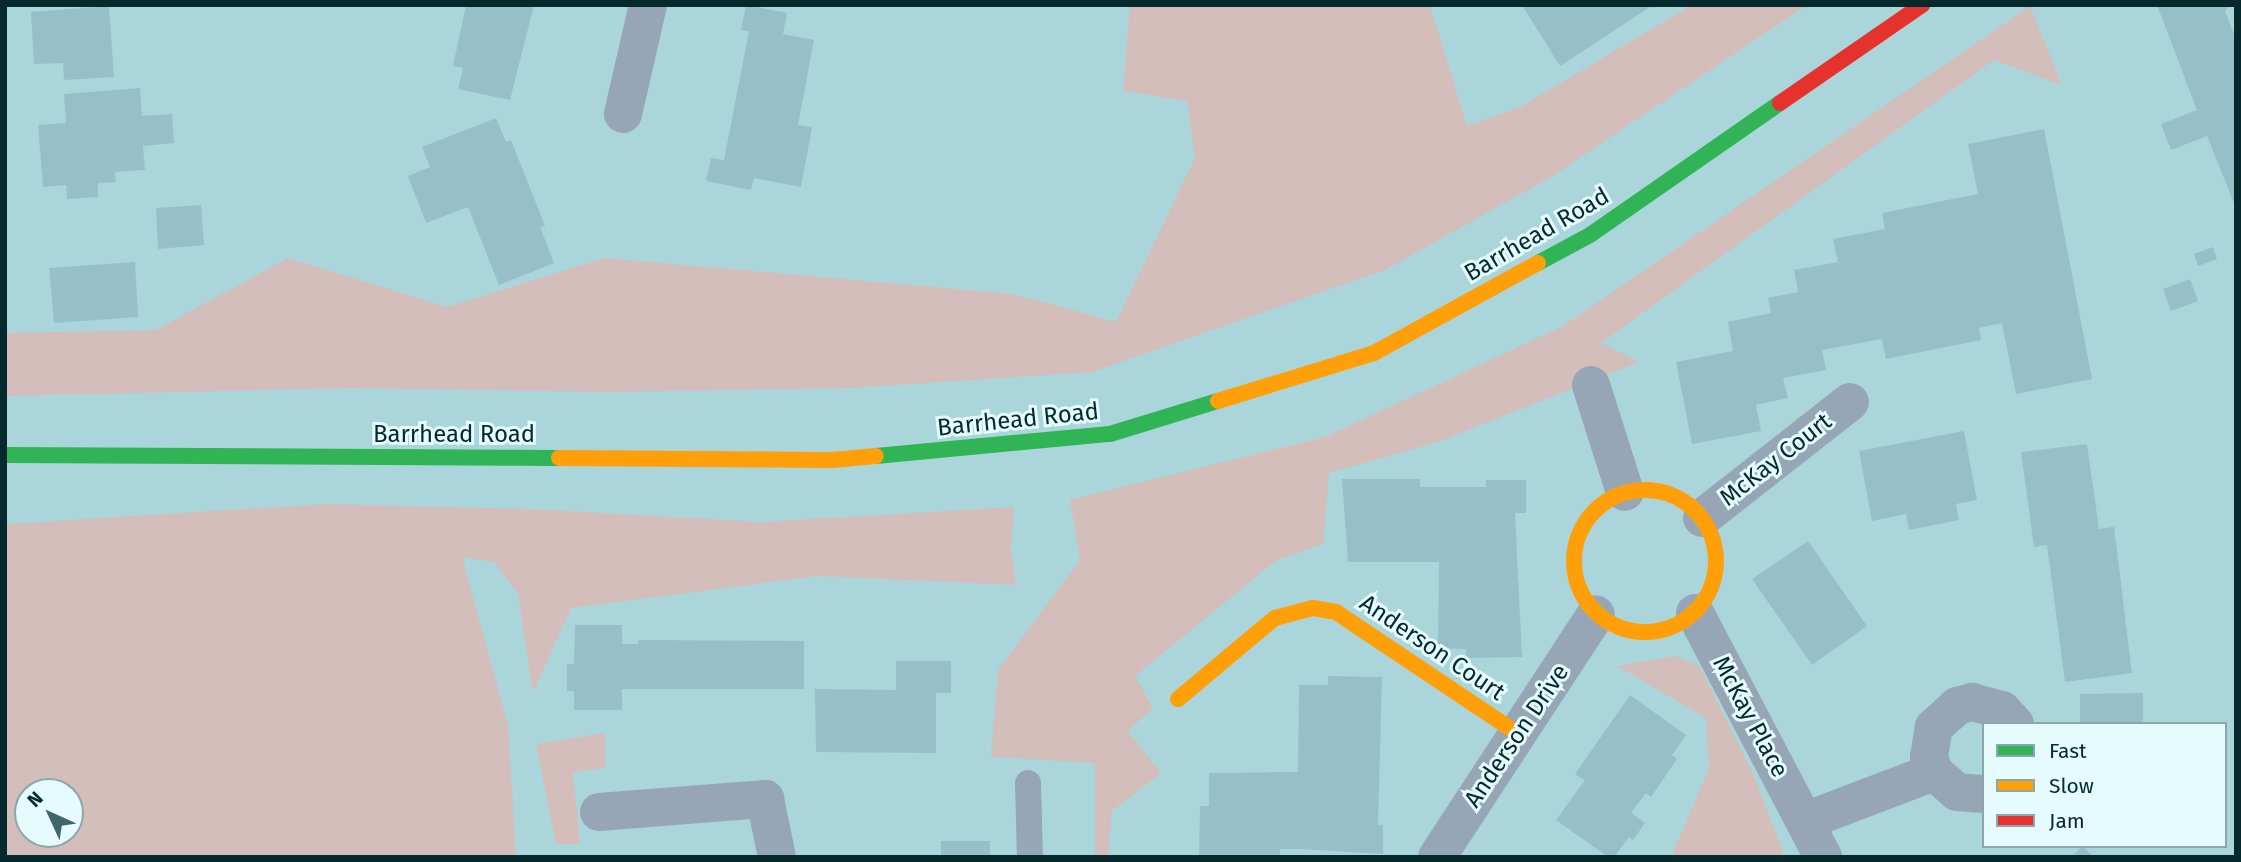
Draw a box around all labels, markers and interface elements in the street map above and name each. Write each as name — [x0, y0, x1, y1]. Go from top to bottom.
street label: Barrhead Road — [1460, 182, 1614, 288]
street label: Barrhead Road — [936, 397, 1100, 443]
street label: McKay Court — [1714, 407, 1838, 513]
street label: Barrhead Road — [373, 421, 535, 449]
street label: Anderson Court — [1354, 589, 1510, 707]
street label: McKay Place — [1706, 652, 1794, 782]
street label: Anderson Drive — [1459, 659, 1575, 813]
legend — [1982, 722, 2227, 848]
text: Fast — [2049, 738, 2087, 764]
text: Slow — [2049, 773, 2094, 799]
north arrow — [14, 778, 84, 848]
text: N — [23, 787, 48, 812]
text: Jam — [2049, 808, 2085, 834]

